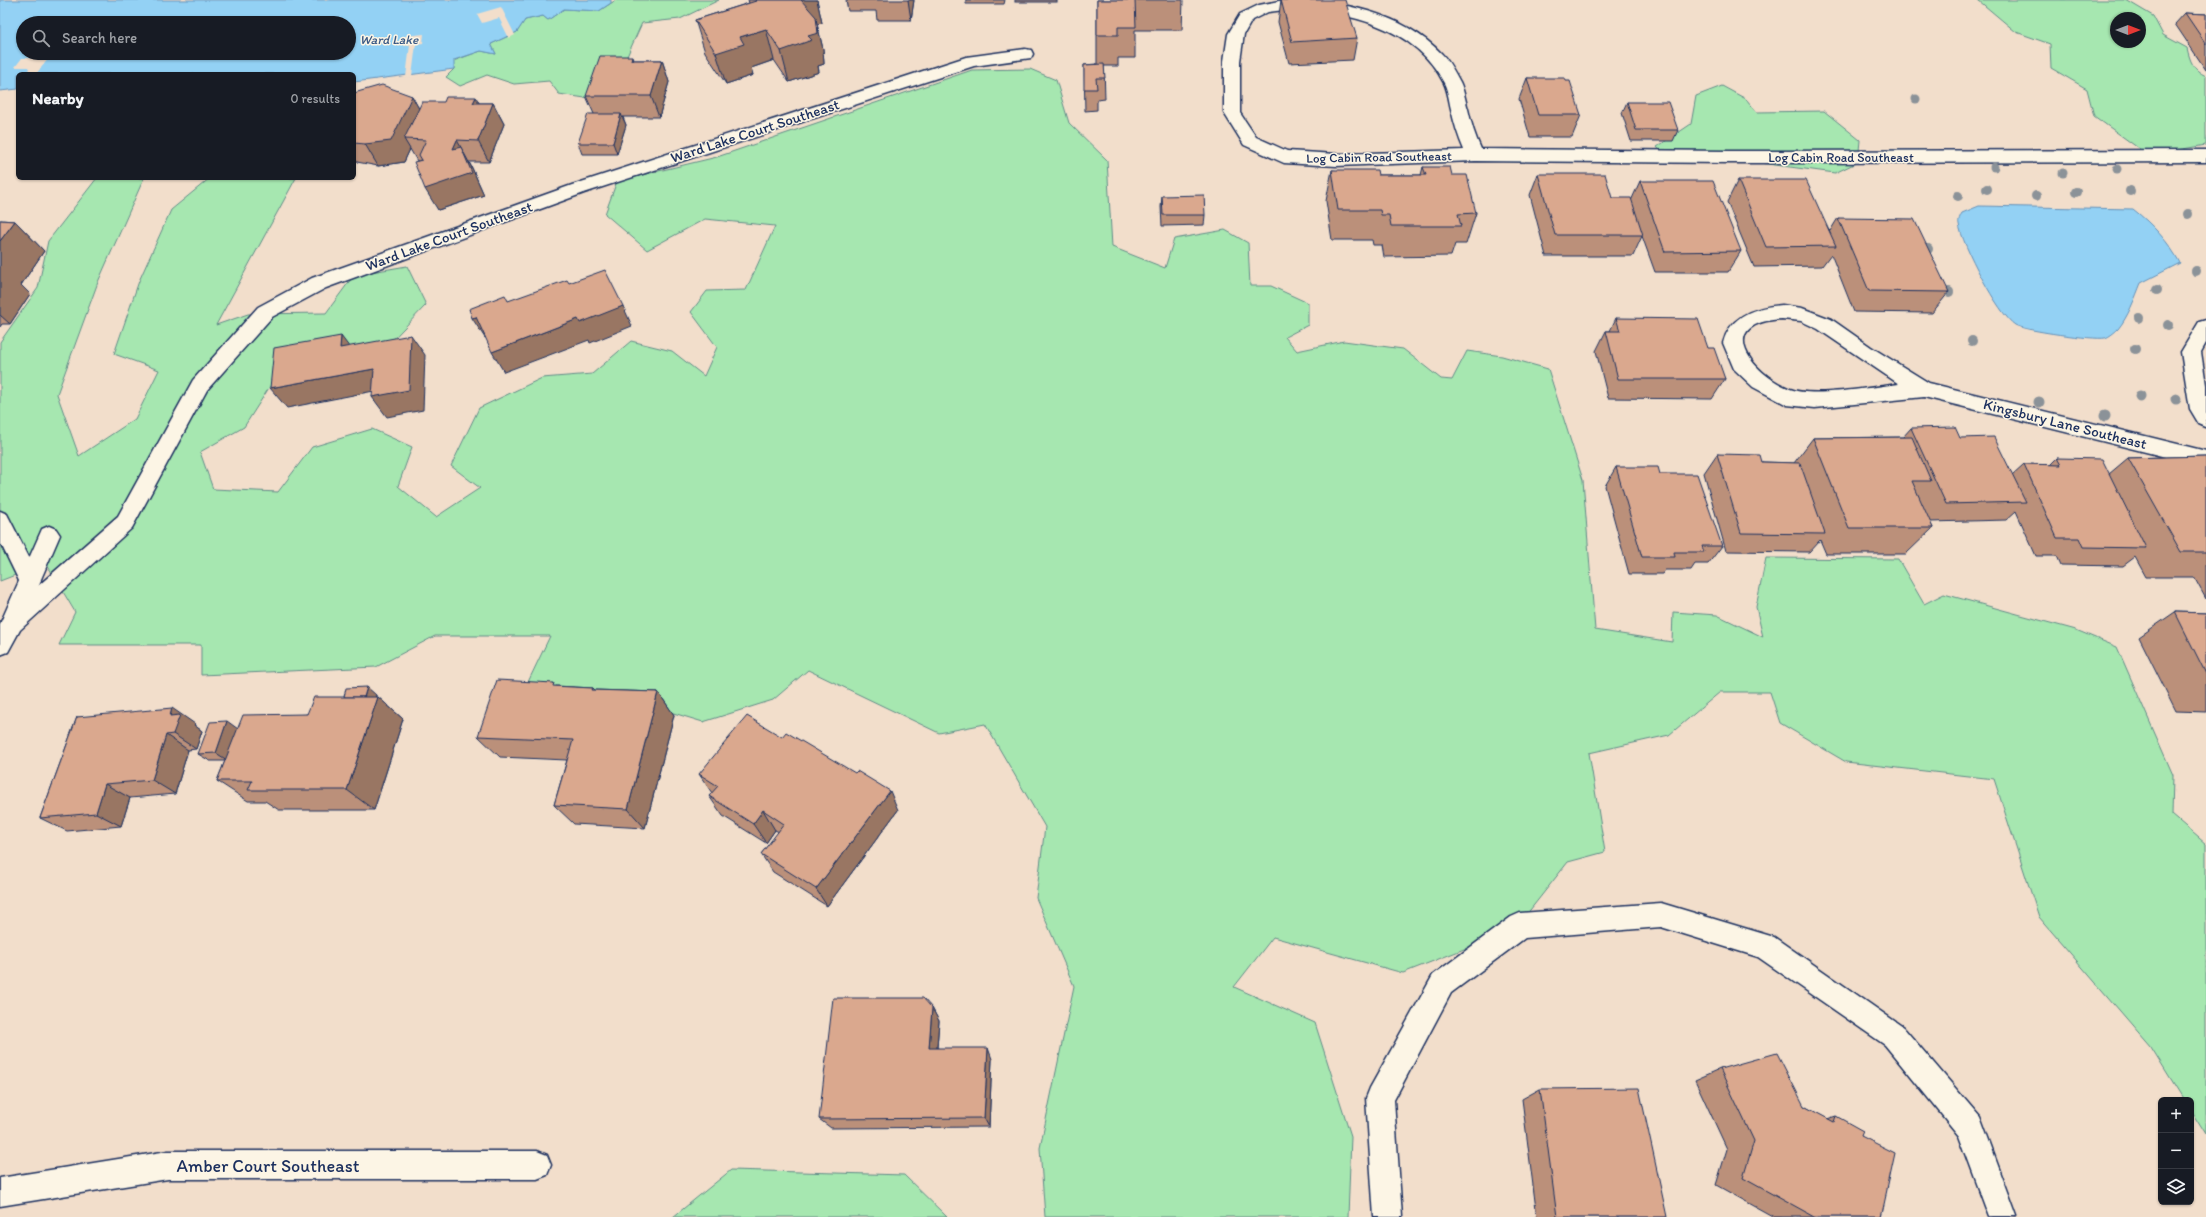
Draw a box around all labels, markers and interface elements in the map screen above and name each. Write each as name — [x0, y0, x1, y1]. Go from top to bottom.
north arrow — [2110, 12, 2146, 48]
search box — [16, 16, 356, 60]
icon: search — [30, 27, 52, 49]
text: Search here — [62, 29, 137, 47]
water label: Ward Lake — [360, 32, 419, 47]
text: Nearby — [32, 88, 84, 108]
text: 0 results — [290, 91, 340, 106]
street label: Ward Lake Court Southeast — [668, 95, 842, 167]
street label: Log Cabin Road Southeast — [1306, 148, 1452, 166]
street label: Log Cabin Road Southeast — [1768, 150, 1914, 165]
street label: Ward Lake Court Southeast — [363, 197, 535, 275]
street label: Kingsbury Lane Southeast — [1982, 395, 2149, 453]
map controls — [2158, 1097, 2194, 1205]
button: + — [2158, 1097, 2194, 1133]
button: − — [2158, 1133, 2194, 1169]
street label: Amber Court Southeast — [177, 1155, 360, 1177]
button: layers — [2158, 1169, 2194, 1205]

